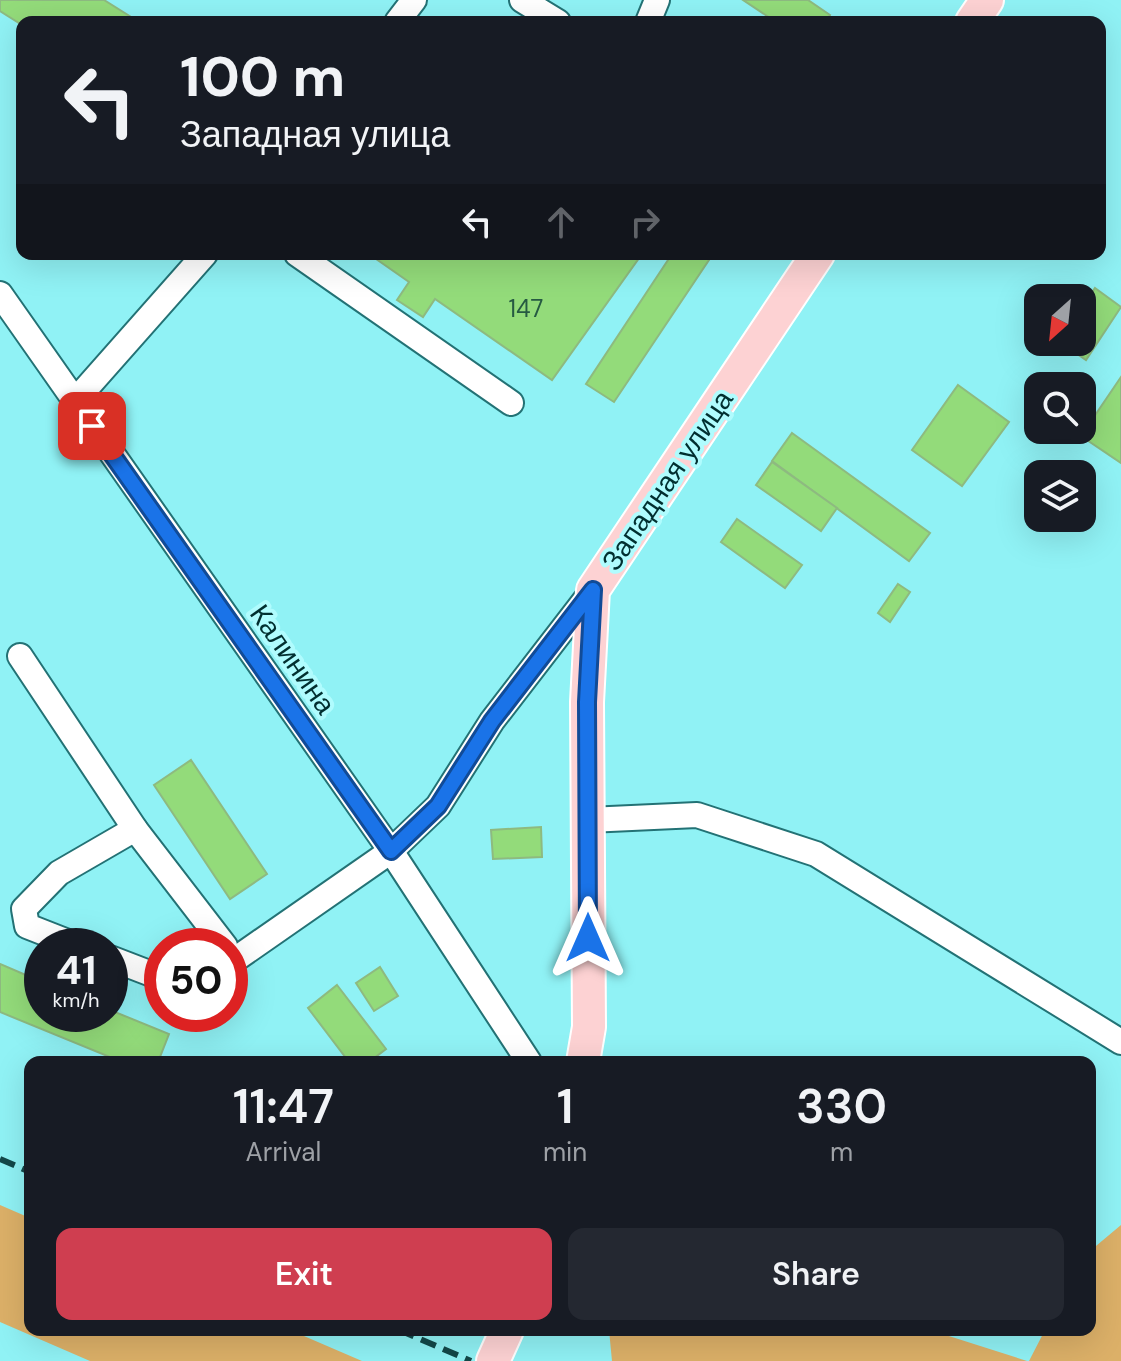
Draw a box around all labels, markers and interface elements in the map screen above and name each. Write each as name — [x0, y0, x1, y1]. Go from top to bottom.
text: 100 m — [180, 40, 345, 113]
icon: left — [48, 48, 152, 152]
text: Западная улица — [180, 111, 450, 158]
icon: left — [455, 200, 499, 244]
icon: ahead — [539, 200, 583, 244]
icon: right — [623, 200, 667, 244]
north arrow — [1024, 284, 1096, 356]
map controls — [1024, 284, 1096, 532]
house number: 147 — [509, 293, 543, 324]
button: search — [1024, 372, 1096, 444]
street label: Западная улица — [593, 382, 742, 578]
pin — [58, 392, 126, 460]
icon: arrive — [70, 404, 114, 448]
button: layers — [1024, 460, 1096, 532]
street label: Калинина — [241, 597, 344, 722]
position arrow — [546, 896, 630, 980]
speed limit sign: 50 — [144, 928, 248, 1032]
text: 41 — [56, 944, 96, 996]
text: km/h — [52, 987, 100, 1013]
text: 11:47 — [233, 1075, 334, 1138]
text: 1 — [557, 1075, 573, 1138]
text: 330 — [796, 1075, 887, 1138]
text: Arrival — [246, 1135, 321, 1169]
text: min — [543, 1135, 587, 1169]
text: m — [830, 1135, 853, 1169]
button: Exit — [56, 1228, 552, 1320]
button: Share — [568, 1228, 1064, 1320]

